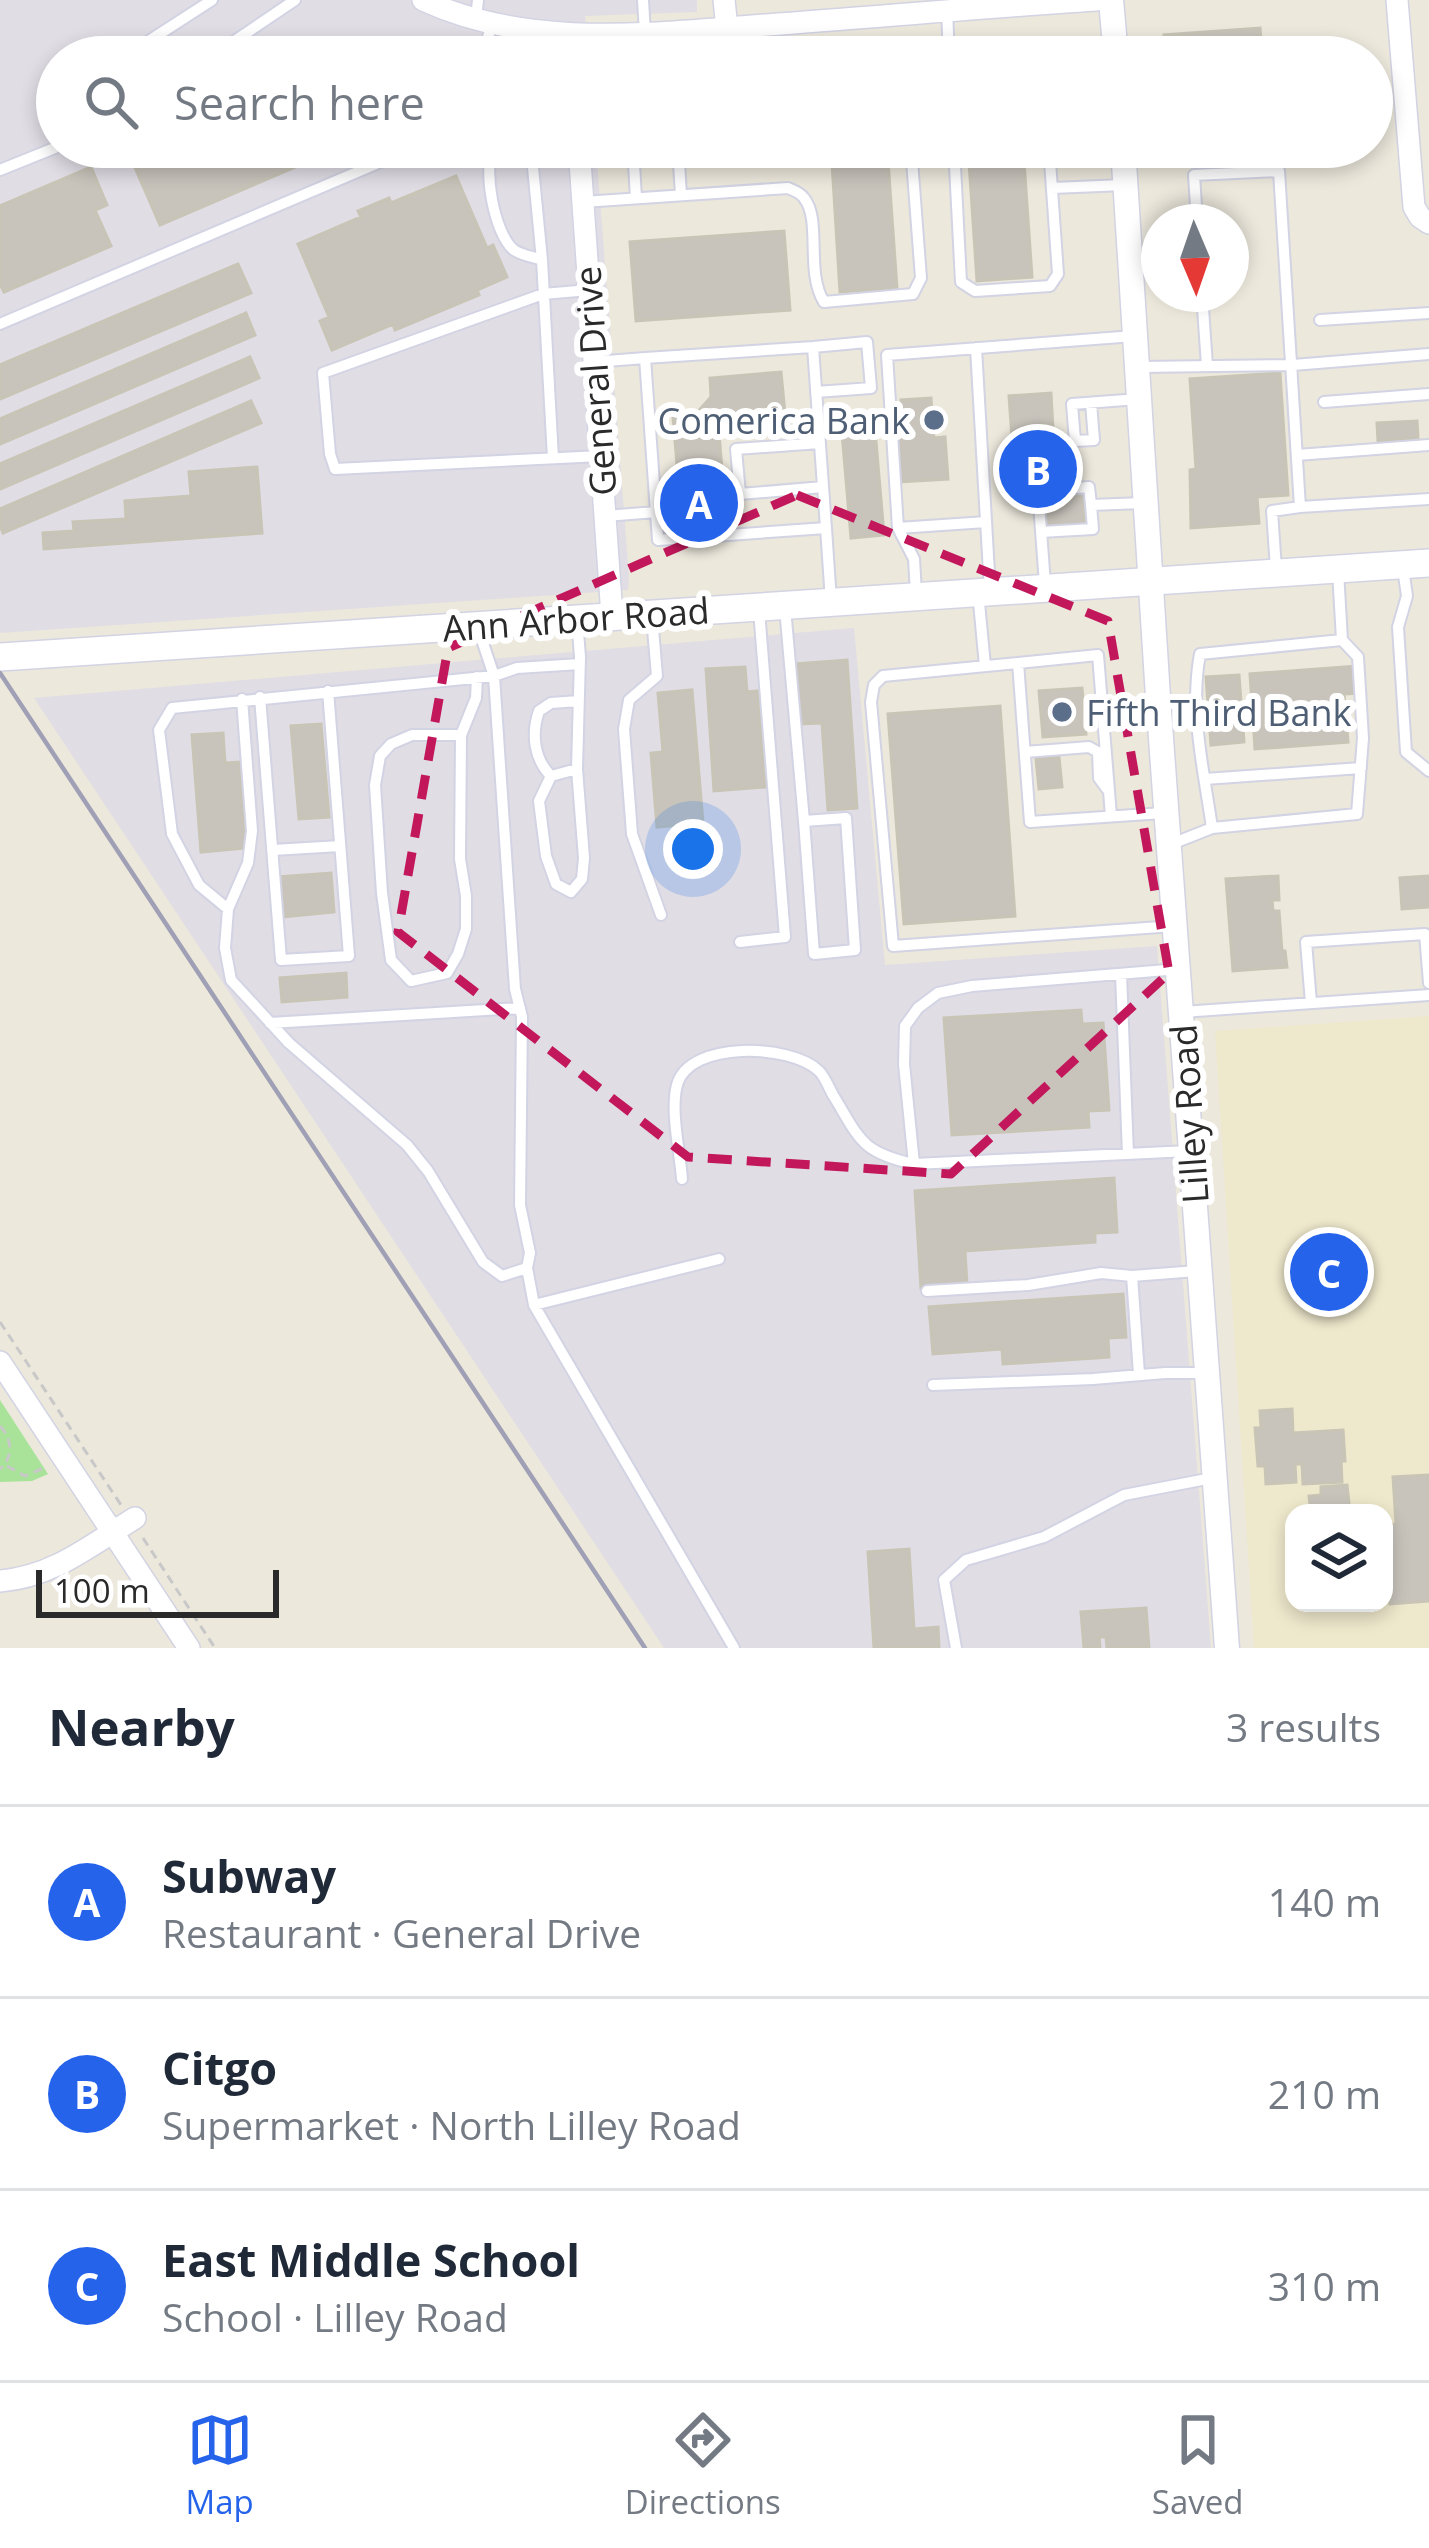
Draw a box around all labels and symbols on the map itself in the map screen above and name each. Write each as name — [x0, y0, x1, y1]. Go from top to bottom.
north arrow — [1141, 204, 1249, 312]
street label: General Drive — [563, 265, 627, 497]
place label: Comerica Bank — [657, 396, 910, 445]
marker: Comerica Bank — [921, 407, 947, 433]
pin: B — [999, 424, 1077, 514]
pin: A — [660, 458, 738, 548]
street label: Ann Arbor Road — [441, 585, 711, 653]
place label: Fifth Third Bank — [1086, 688, 1351, 737]
marker: Fifth Third Bank — [1049, 699, 1075, 725]
your location — [663, 819, 723, 879]
street label: Lilley Road — [1158, 1023, 1220, 1205]
pin: C — [1290, 1227, 1368, 1317]
scale bar — [36, 1564, 279, 1617]

